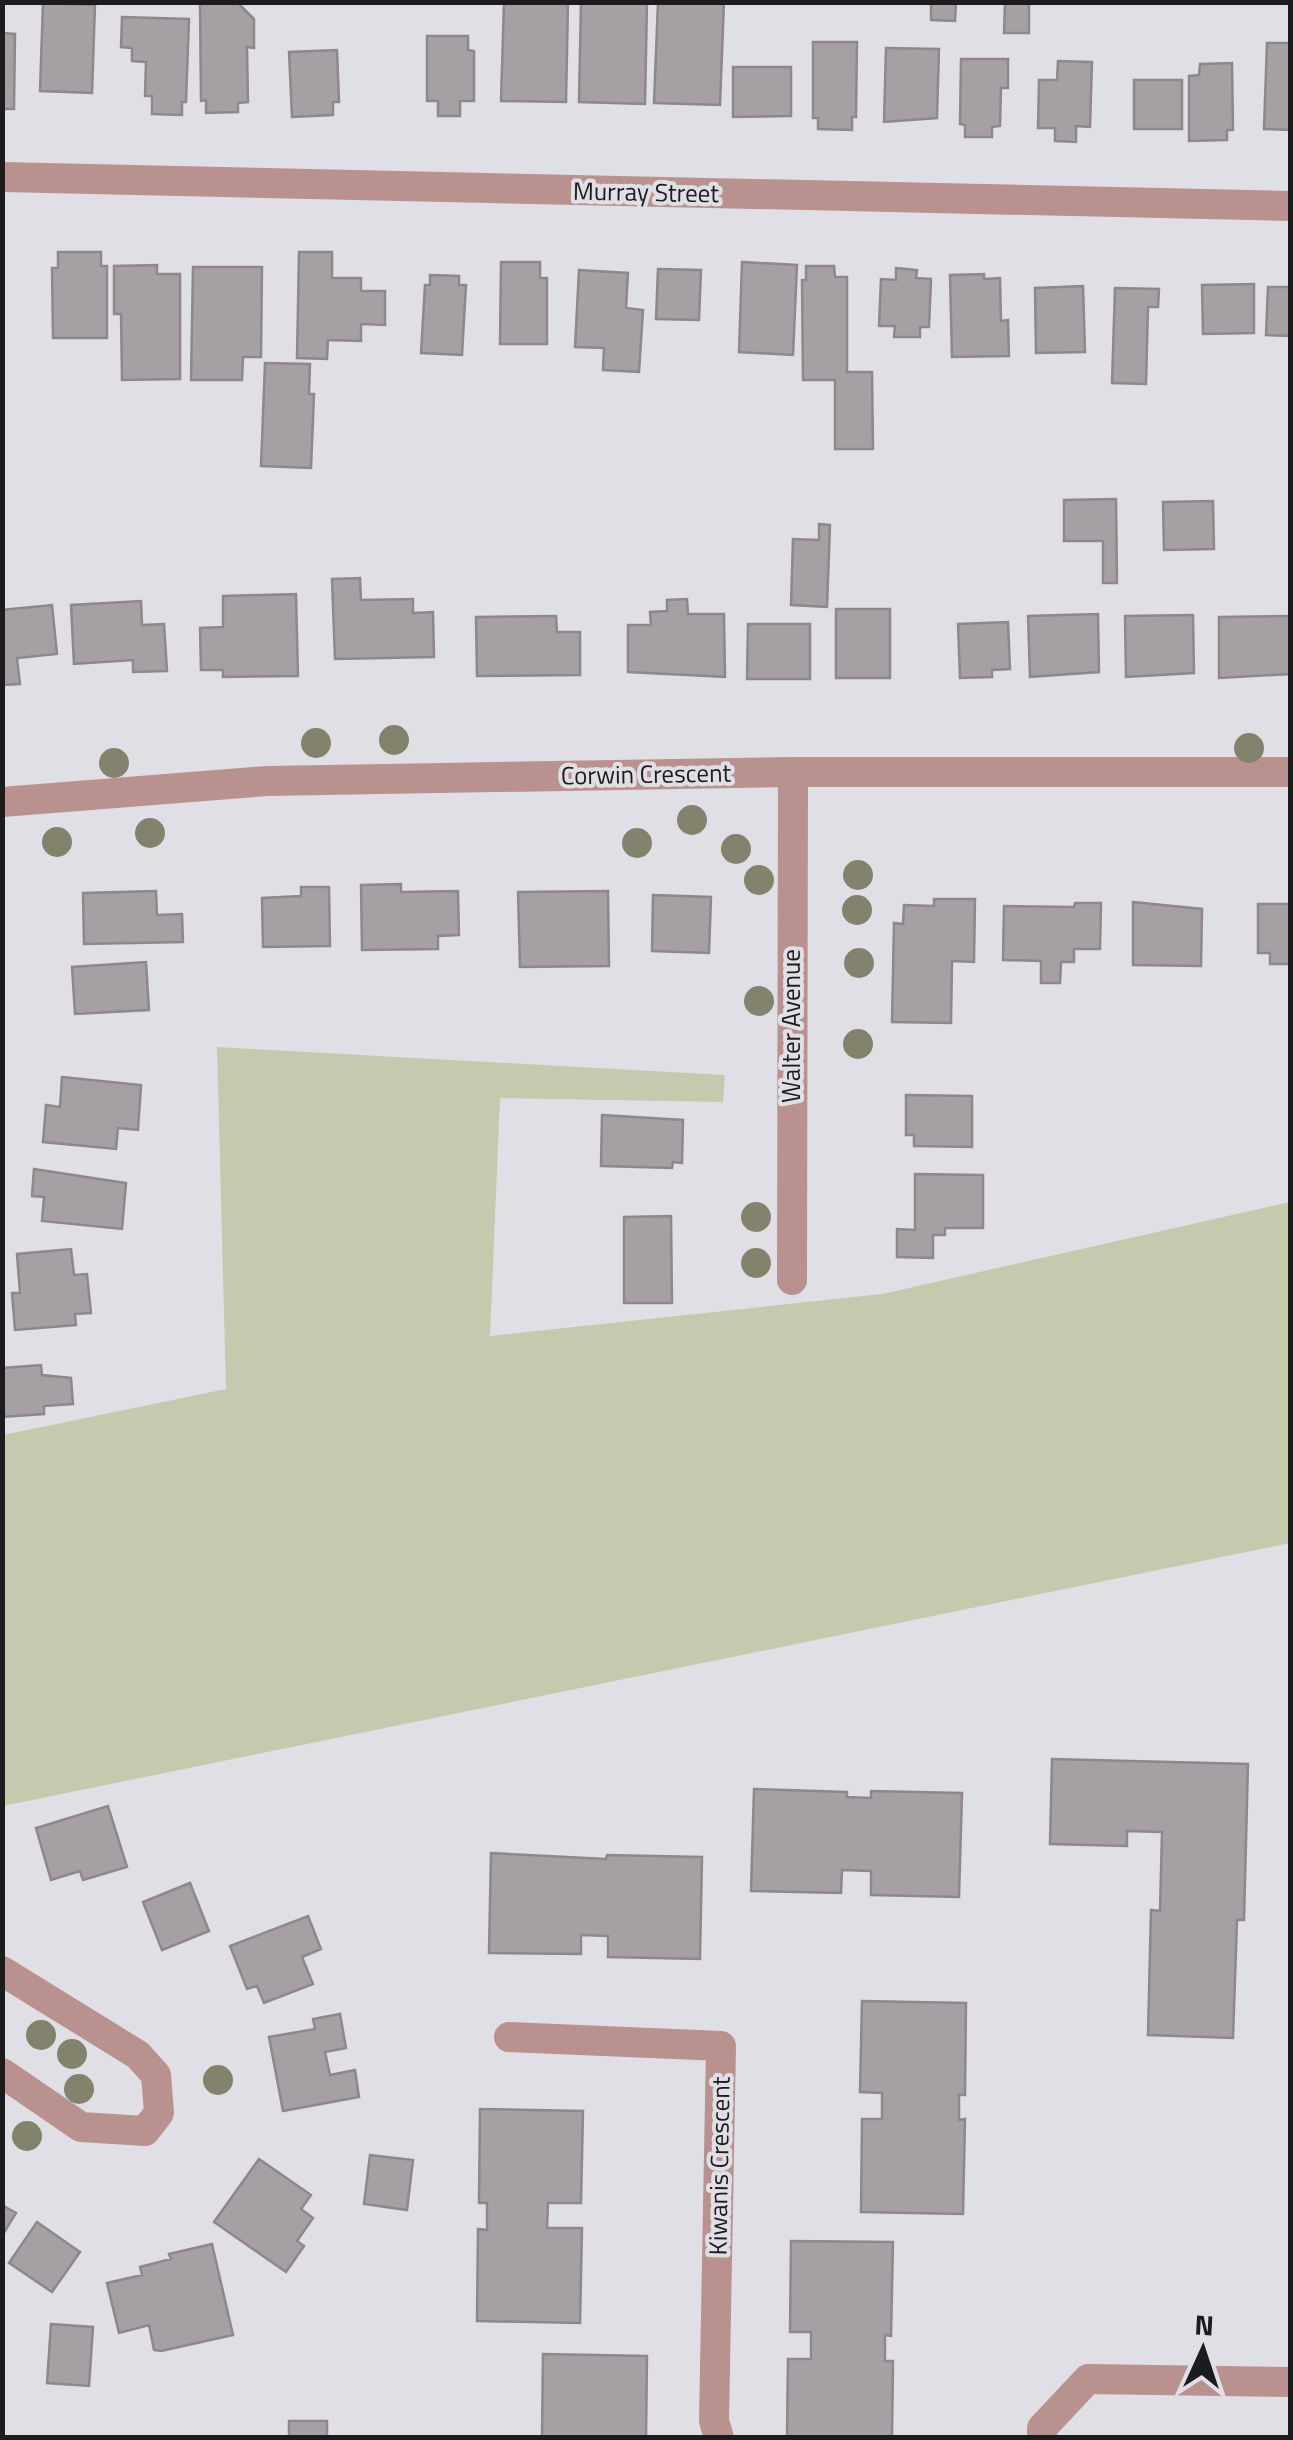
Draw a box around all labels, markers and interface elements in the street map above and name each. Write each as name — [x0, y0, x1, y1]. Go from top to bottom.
street label: Murray Street — [573, 172, 720, 212]
street label: Corwin Crescent — [561, 754, 732, 794]
street label: Walter Avenue — [772, 949, 810, 1103]
street label: Kiwanis Crescent — [698, 2076, 740, 2256]
north arrow — [1153, 2300, 1253, 2400]
text: N — [1194, 2303, 1215, 2347]

